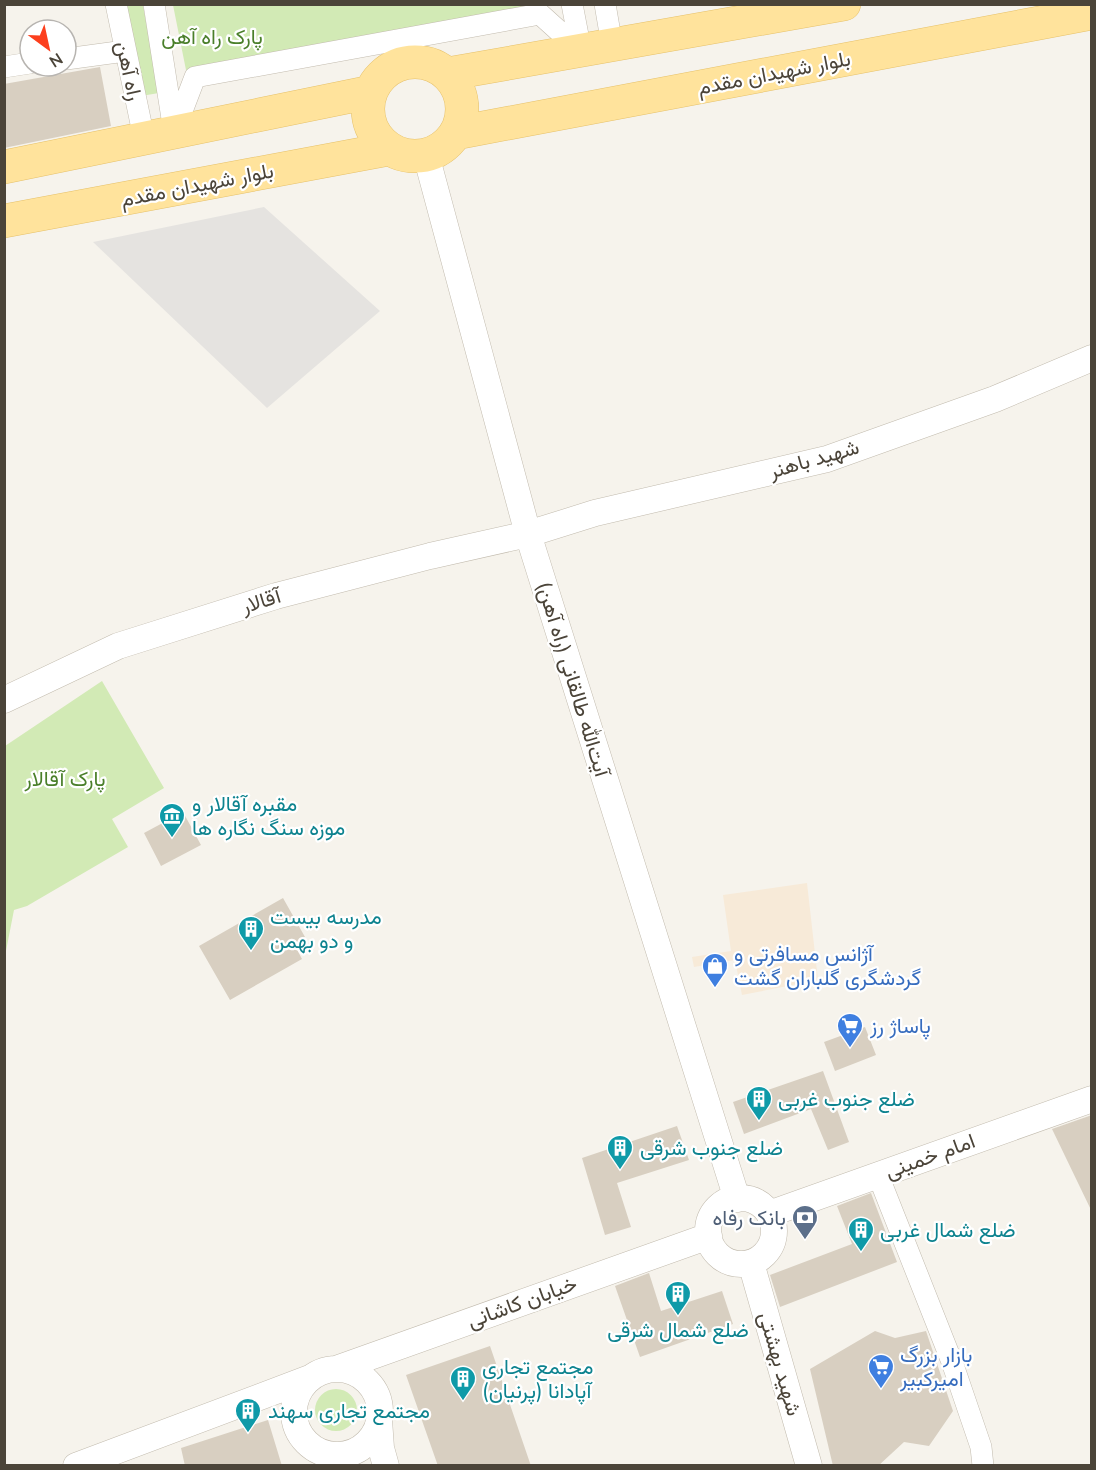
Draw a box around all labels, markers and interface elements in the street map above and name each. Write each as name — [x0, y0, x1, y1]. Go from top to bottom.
north arrow — [18, 18, 78, 78]
park label: پارک راه آهن — [161, 23, 263, 51]
street label: راه آهن — [109, 39, 149, 103]
street label: بلوار شهیدان مقدم — [695, 44, 853, 102]
text: N — [45, 47, 67, 72]
street label: بلوار شهیدان مقدم — [118, 156, 276, 214]
street label: شهید باهنر — [765, 433, 862, 486]
street label: (راه آهن) آیت‌الله طالقانی — [530, 578, 617, 782]
street label: آقالار — [237, 581, 286, 621]
park label: پارک آقالار — [24, 765, 105, 793]
place label: مقبره آقالار و موزه سنگ نگاره ها — [192, 790, 345, 842]
museum icon: مقبره آقالار و موزه سنگ نگاره ها — [157, 801, 187, 839]
place label: مدرسه بیست و دو بهمن — [270, 903, 382, 955]
building icon: مدرسه بیست و دو بهمن — [236, 914, 266, 952]
place label: آژانس مسافرتی و گردشگری گلباران گشت — [734, 940, 921, 992]
shop icon: آژانس مسافرتی و گردشگری گلباران گشت — [700, 951, 730, 989]
supermarket icon: پاساژ رز — [835, 1011, 865, 1049]
place label: پاساژ رز — [869, 1012, 931, 1040]
building icon: ضلع جنوب غربی — [744, 1084, 774, 1122]
place label: ضلع جنوب غربی — [778, 1085, 915, 1113]
street label: امام خمینی — [881, 1127, 979, 1185]
building icon: ضلع جنوب شرقی — [605, 1133, 635, 1171]
place label: ضلع جنوب شرقی — [640, 1134, 783, 1162]
bank icon: بانک رفاه — [790, 1203, 820, 1241]
place label: بانک رفاه — [713, 1204, 786, 1232]
building icon: ضلع شمال غربی — [846, 1215, 876, 1253]
place label: ضلع شمال غربی — [880, 1216, 1016, 1244]
street label: خیابان کاشانی — [463, 1269, 581, 1335]
building icon: ضلع شمال شرقی — [663, 1279, 693, 1317]
street label: شهید بهشتی — [752, 1309, 808, 1419]
place label: ضلع شمال شرقی — [607, 1316, 749, 1344]
place label: بازار بزرگ امیرکبیر — [899, 1341, 973, 1393]
supermarket icon: بازار بزرگ امیرکبیر — [866, 1352, 896, 1390]
place label: مجتمع تجاری آپادانا (پرنیان) — [482, 1353, 593, 1405]
building icon: مجتمع تجاری آپادانا (پرنیان) — [448, 1364, 478, 1402]
building icon: مجتمع تجاری سهند — [233, 1396, 263, 1434]
place label: مجتمع تجاری سهند — [268, 1397, 430, 1425]

